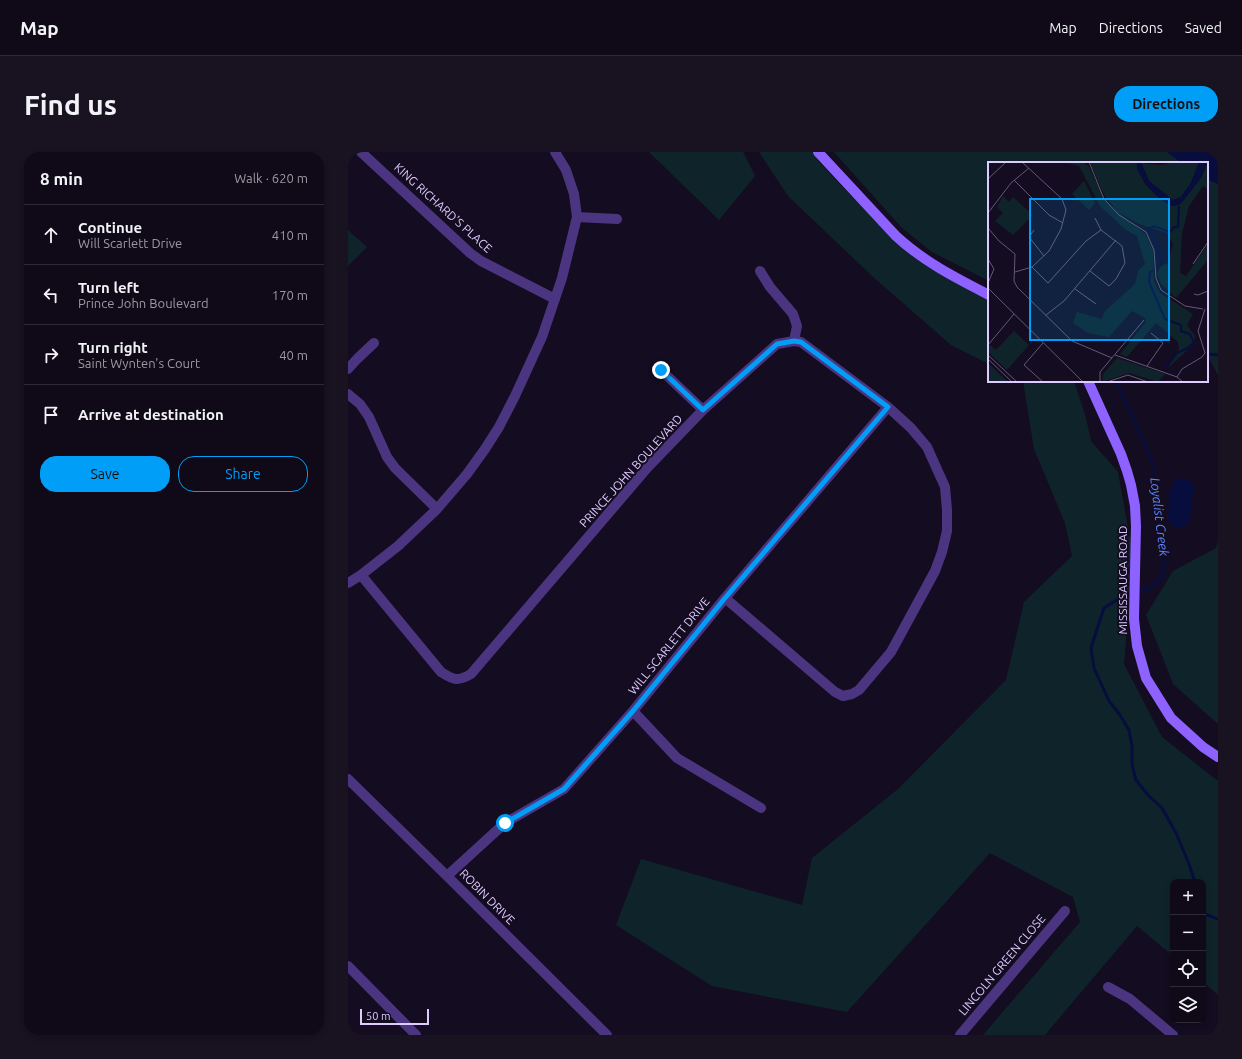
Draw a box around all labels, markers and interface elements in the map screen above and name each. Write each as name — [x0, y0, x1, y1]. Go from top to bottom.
text: Map — [20, 17, 59, 39]
text: Map — [1049, 20, 1077, 36]
text: Directions — [1099, 20, 1163, 36]
text: Saved — [1185, 20, 1222, 36]
button: Directions — [1114, 86, 1218, 122]
text: Find us — [24, 89, 117, 120]
street label: KING RICHARD'S PLACE — [392, 160, 495, 255]
inset map — [988, 162, 1208, 382]
text: 8 min — [40, 169, 83, 188]
text: Walk · 620 m — [234, 171, 308, 185]
text: Continue — [78, 219, 142, 236]
icon: ahead — [40, 224, 62, 246]
text: 410 m — [272, 228, 308, 242]
text: Will Scarlett Drive — [78, 236, 182, 250]
text: Turn left — [78, 279, 139, 296]
icon: left — [40, 284, 62, 306]
text: 170 m — [272, 288, 308, 302]
text: Prince John Boulevard — [78, 296, 209, 310]
text: Turn right — [78, 339, 148, 356]
icon: right — [40, 344, 62, 366]
text: 40 m — [279, 348, 308, 362]
text: Saint Wynten's Court — [78, 356, 200, 370]
route end — [652, 361, 670, 379]
icon: arrive — [40, 404, 62, 426]
text: Arrive at destination — [78, 406, 224, 423]
street label: PRINCE JOHN BOULEVARD — [577, 412, 685, 530]
button: Save — [40, 456, 170, 492]
button: Share — [178, 456, 308, 492]
water label: Loyalist Creek — [1148, 477, 1172, 557]
street label: MISSISSAUGA ROAD — [1116, 525, 1129, 635]
street label: WILL SCARLETT DRIVE — [626, 594, 712, 697]
route start — [496, 814, 514, 832]
street label: ROBIN DRIVE — [457, 867, 518, 927]
map controls — [1170, 879, 1206, 1023]
button: + — [1170, 879, 1206, 915]
street label: LINCOLN GREEN CLOSE — [956, 912, 1048, 1018]
button: − — [1170, 915, 1206, 951]
button: locate — [1170, 951, 1206, 987]
button: layers — [1170, 987, 1206, 1023]
scale bar — [360, 1007, 429, 1026]
text: 50 m — [366, 1010, 390, 1022]

